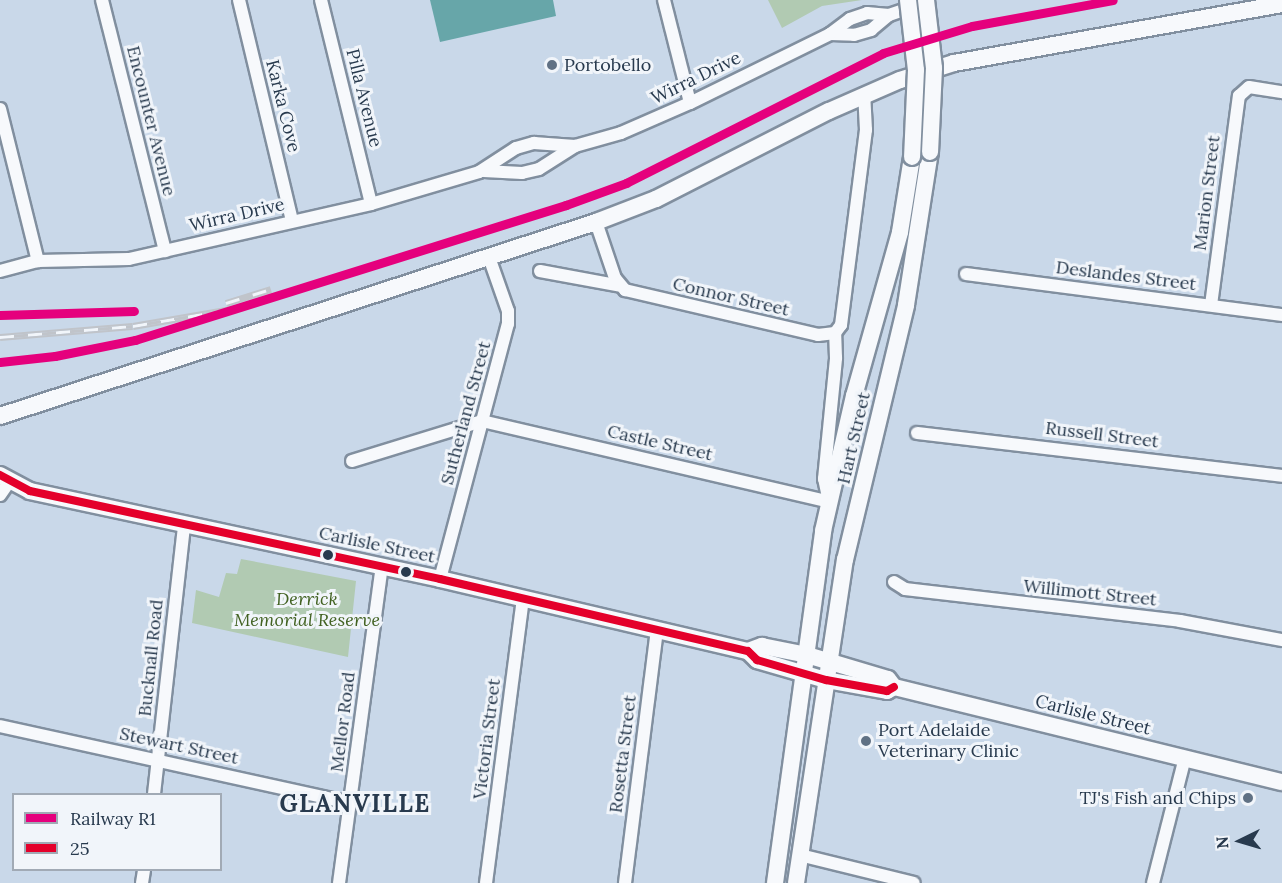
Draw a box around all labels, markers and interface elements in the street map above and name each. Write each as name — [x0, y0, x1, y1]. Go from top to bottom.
street label: Encounter Avenue — [122, 44, 180, 198]
street label: Pilla Avenue — [341, 46, 387, 150]
street label: Wirra Drive — [648, 47, 744, 109]
place label: Portobello — [564, 54, 651, 76]
street label: Karka Cove — [261, 57, 305, 155]
marker: Portobello — [545, 58, 559, 72]
street label: Marion Street — [1189, 134, 1225, 252]
street label: Wirra Drive — [187, 194, 287, 236]
street label: Deslandes Street — [1055, 257, 1197, 295]
street label: Connor Street — [671, 273, 791, 321]
street label: Sutherland Street — [436, 339, 496, 487]
street label: Hart Street — [833, 390, 875, 486]
street label: Russell Street — [1044, 417, 1160, 453]
street label: Castle Street — [605, 420, 715, 466]
street label: Carlisle Street — [317, 522, 437, 568]
unlabelled marker — [322, 549, 334, 561]
unlabelled marker — [400, 566, 412, 578]
street label: Willimott Street — [1022, 575, 1158, 611]
park label: Derrick Memorial Reserve — [234, 589, 380, 632]
street label: Bucknall Road — [134, 598, 168, 718]
street label: Mellor Road — [326, 671, 360, 773]
street label: Victoria Street — [469, 677, 505, 801]
street label: Carlisle Street — [1033, 690, 1153, 740]
street label: Rosetta Street — [605, 694, 641, 814]
place label: Port Adelaide Veterinary Clinic — [878, 720, 1019, 762]
street label: Stewart Street — [118, 723, 240, 769]
marker: Port Adelaide Veterinary Clinic — [859, 734, 873, 748]
place label: TJ's Fish and Chips — [1079, 787, 1236, 809]
district label: GLANVILLE — [279, 790, 431, 818]
marker: TJ's Fish and Chips — [1241, 791, 1255, 805]
legend — [12, 793, 222, 871]
text: Railway R1 — [70, 807, 156, 830]
north arrow — [1210, 811, 1270, 871]
text: N — [1212, 836, 1233, 850]
text: 25 — [70, 837, 89, 860]

